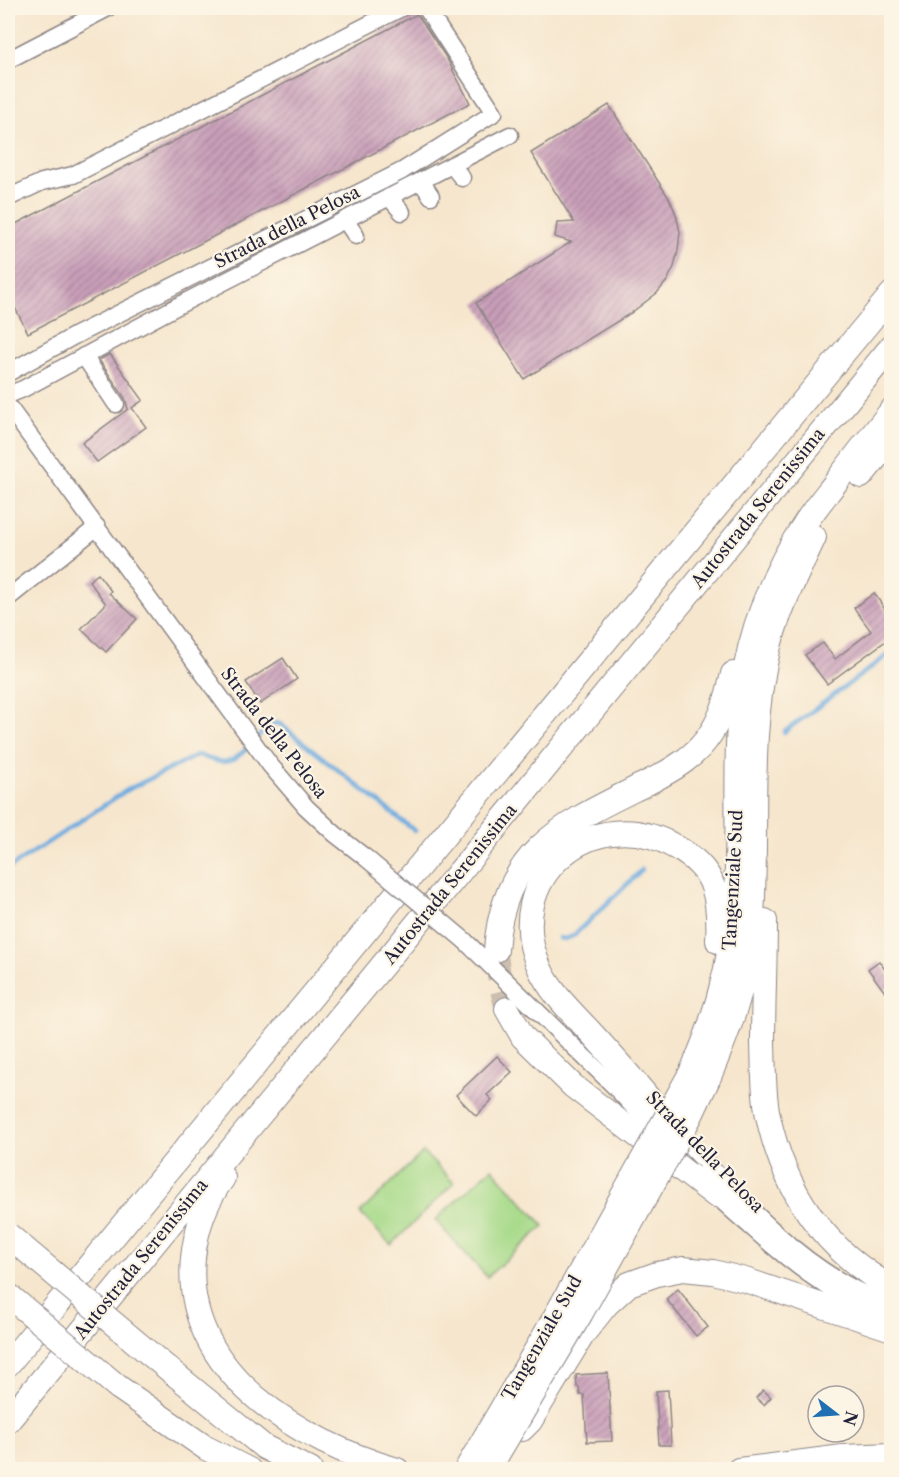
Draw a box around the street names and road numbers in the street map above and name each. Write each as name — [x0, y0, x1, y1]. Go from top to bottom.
street label: Strada della Pelosa — [211, 181, 364, 273]
street label: Autostrada Serenissima — [686, 423, 830, 593]
street label: Strada della Pelosa — [216, 663, 332, 803]
street label: Autostrada Serenissima — [378, 799, 522, 969]
street label: Tangenziale Sud — [718, 809, 748, 951]
street label: Strada della Pelosa — [641, 1087, 769, 1218]
street label: Autostrada Serenissima — [69, 1174, 213, 1344]
street label: Tangenziale Sud — [497, 1272, 587, 1404]

